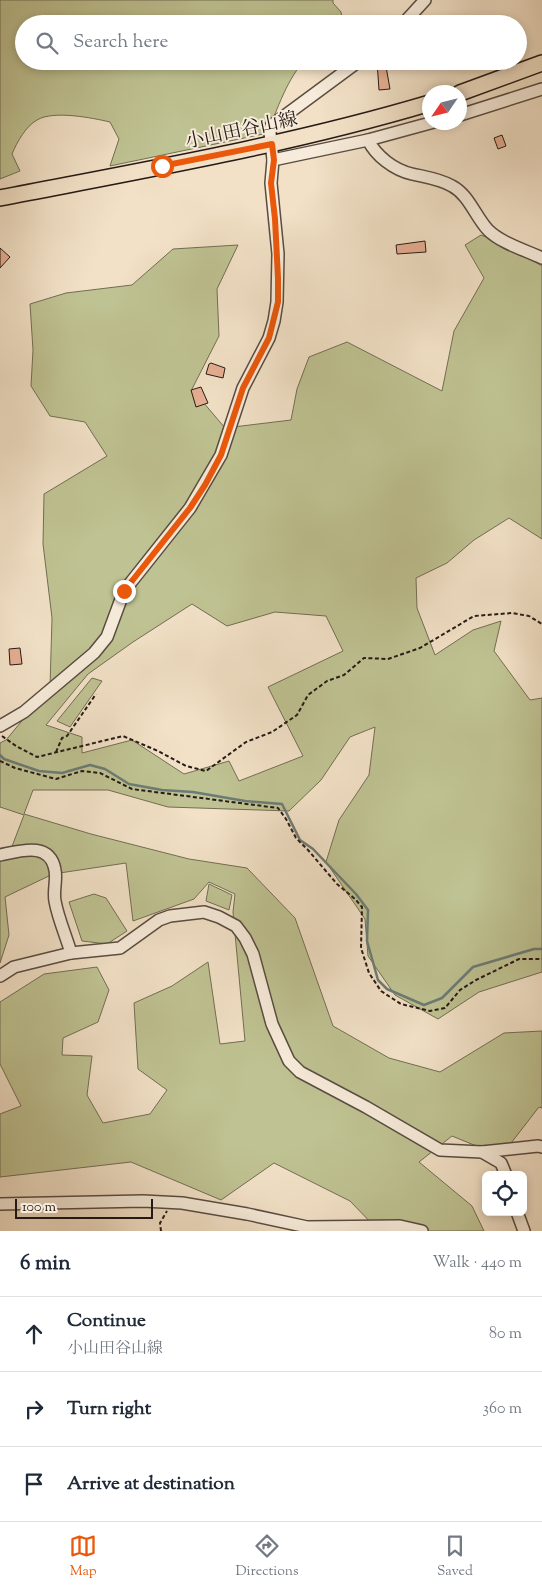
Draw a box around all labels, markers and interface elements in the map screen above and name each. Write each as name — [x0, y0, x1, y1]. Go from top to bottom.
search box — [15, 15, 527, 70]
icon: search — [33, 29, 61, 57]
text: Search here — [73, 29, 168, 56]
north arrow — [422, 85, 467, 130]
street label: 小山田谷山線 — [183, 106, 300, 157]
route start — [151, 155, 174, 178]
route end — [113, 580, 136, 603]
map controls — [482, 1171, 527, 1216]
button: locate — [482, 1171, 527, 1216]
scale bar — [15, 1196, 152, 1219]
text: 100 m — [22, 1198, 56, 1218]
text: 6 min — [20, 1249, 71, 1279]
text: Walk · 440 m — [433, 1252, 522, 1275]
text: Continue — [67, 1308, 146, 1335]
icon: ahead — [20, 1320, 48, 1348]
text: 80 m — [489, 1323, 522, 1346]
text: 小山田谷山線 — [67, 1338, 163, 1361]
icon: right — [20, 1395, 48, 1423]
text: Turn right — [67, 1396, 151, 1423]
text: 360 m — [483, 1398, 522, 1421]
icon: arrive — [20, 1470, 48, 1498]
text: Arrive at destination — [67, 1471, 235, 1498]
tab: Map — [69, 1532, 97, 1582]
tab: Directions — [235, 1532, 299, 1582]
tab: Saved — [437, 1532, 473, 1582]

